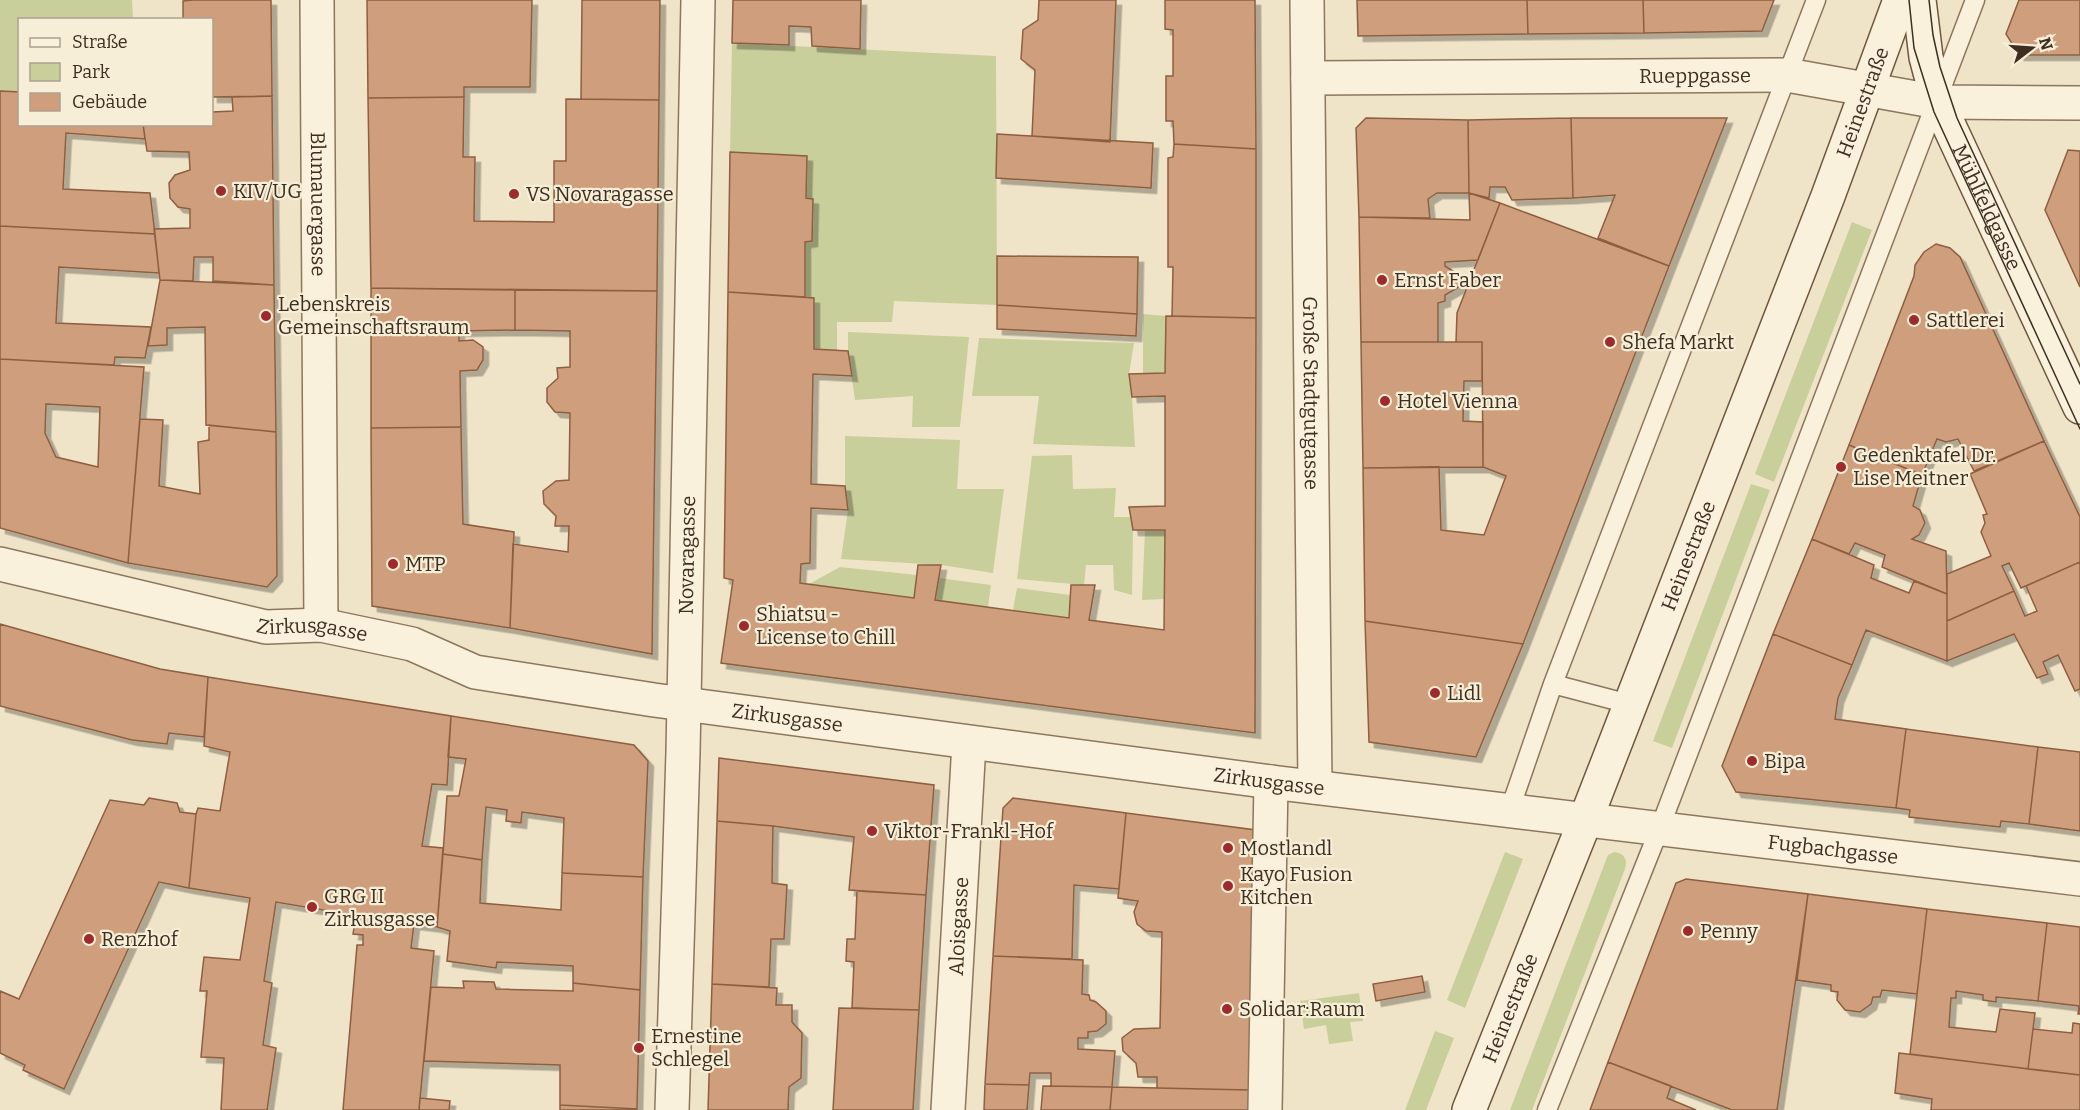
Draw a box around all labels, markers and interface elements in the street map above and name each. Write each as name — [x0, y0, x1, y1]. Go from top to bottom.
legend — [18, 18, 213, 126]
north arrow — [2002, 18, 2062, 78]
text: Straße — [72, 31, 128, 53]
text: N — [2035, 35, 2057, 52]
street label: Heinestraße — [1831, 44, 1894, 161]
text: Park — [72, 61, 111, 83]
street label: Rueppgasse — [1639, 63, 1751, 88]
text: Gebäude — [72, 91, 147, 113]
street label: Blumauergasse — [306, 132, 331, 276]
street label: Mühlfeldgasse — [1947, 141, 2026, 274]
place label: KIV/UG — [233, 179, 302, 203]
place label: VS Novaragasse — [526, 182, 674, 206]
marker: KIV/UG — [214, 184, 228, 198]
marker: VS Novaragasse — [507, 187, 521, 201]
place label: Ernst Faber — [1394, 268, 1501, 292]
marker: Ernst Faber — [1375, 273, 1389, 287]
place label: Lebenskreis Gemeinschaftsraum — [278, 292, 470, 339]
street label: Große Stadtgutgasse — [1298, 296, 1324, 490]
place label: Sattlerei — [1926, 308, 2005, 332]
marker: Lebenskreis Gemeinschaftsraum — [259, 309, 273, 323]
marker: Sattlerei — [1907, 313, 1921, 327]
place label: Shefa Markt — [1622, 330, 1734, 354]
marker: Shefa Markt — [1603, 335, 1617, 349]
place label: Hotel Vienna — [1397, 389, 1518, 413]
marker: Hotel Vienna — [1378, 394, 1392, 408]
place label: Gedenktafel Dr. Lise Meitner — [1853, 443, 1996, 490]
marker: Gedenktafel Dr. Lise Meitner — [1834, 460, 1848, 474]
street label: Novaragasse — [674, 496, 700, 615]
street label: Heinestraße — [1656, 497, 1720, 614]
place label: MTP — [405, 552, 446, 576]
marker: MTP — [386, 557, 400, 571]
place label: Shiatsu - License to Chill — [756, 602, 896, 649]
street label: Zirkusgasse — [254, 612, 370, 646]
marker: Shiatsu - License to Chill — [737, 619, 751, 633]
place label: Lidl — [1447, 681, 1482, 705]
marker: Lidl — [1428, 686, 1442, 700]
street label: Zirkusgasse — [730, 698, 844, 737]
place label: Bipa — [1764, 749, 1805, 773]
marker: Bipa — [1745, 754, 1759, 768]
street label: Zirkusgasse — [1212, 763, 1326, 800]
place label: Viktor-Frankl-Hof — [884, 819, 1055, 843]
marker: Viktor-Frankl-Hof — [865, 824, 879, 838]
street label: Fugbachgasse — [1766, 830, 1900, 869]
place label: Mostlandl — [1240, 836, 1333, 860]
marker: Mostlandl — [1221, 841, 1235, 855]
place label: Kayo Fusion Kitchen — [1240, 862, 1353, 909]
street label: Aloisgasse — [944, 876, 973, 976]
marker: Kayo Fusion Kitchen — [1221, 879, 1235, 893]
place label: GRG II Zirkusgasse — [324, 884, 436, 931]
marker: GRG II Zirkusgasse — [305, 900, 319, 914]
place label: Penny — [1700, 919, 1758, 943]
marker: Penny — [1681, 924, 1695, 938]
place label: Renzhof — [101, 927, 180, 951]
marker: Renzhof — [82, 932, 96, 946]
street label: Heinestraße — [1477, 950, 1543, 1066]
place label: Solidar:Raum — [1239, 997, 1365, 1021]
marker: Solidar:Raum — [1220, 1002, 1234, 1016]
place label: Ernestine Schlegel — [651, 1024, 742, 1071]
marker: Ernestine Schlegel — [632, 1041, 646, 1055]

